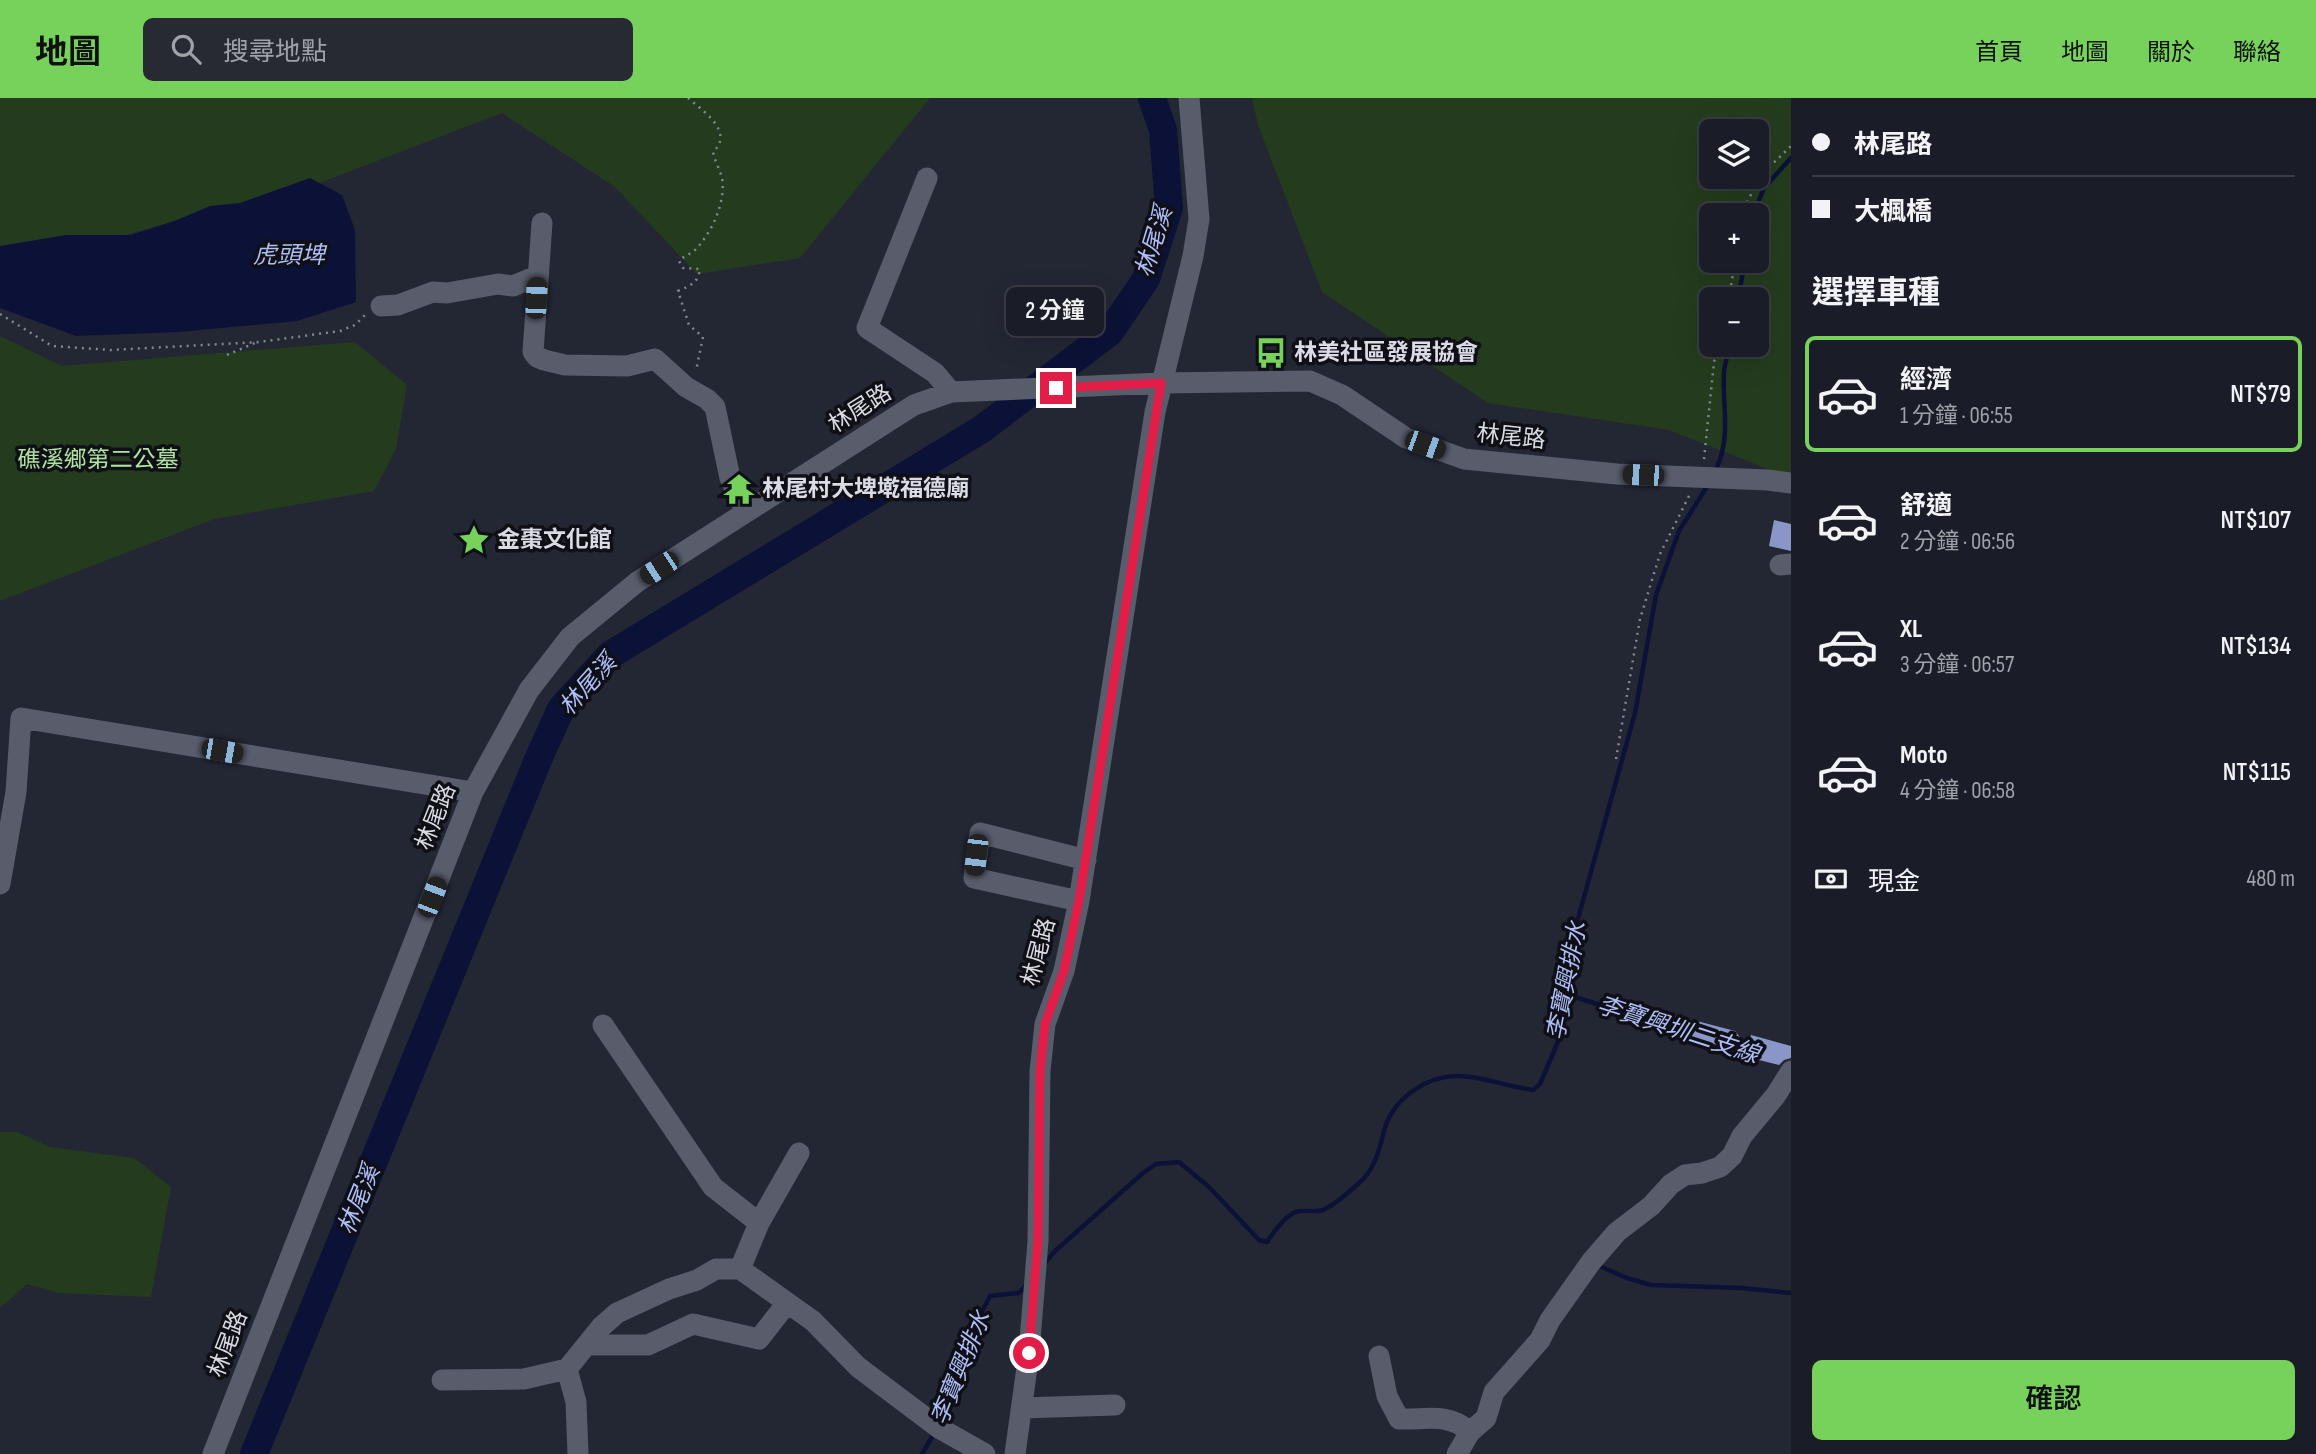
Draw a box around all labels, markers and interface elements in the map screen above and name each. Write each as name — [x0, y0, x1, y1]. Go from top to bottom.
search box — [143, 18, 633, 81]
icon: search — [167, 30, 205, 68]
text: 地圖 — [35, 33, 101, 73]
text: 搜尋地點 — [223, 37, 327, 68]
text: 首頁 — [1975, 38, 2023, 67]
text: 地圖 — [2061, 38, 2109, 67]
text: 關於 — [2147, 38, 2195, 67]
text: 聯絡 — [2233, 38, 2281, 67]
map controls — [1699, 119, 1769, 357]
button: layers — [1699, 119, 1769, 189]
text: 林尾路 — [1854, 130, 1932, 161]
text: 大楓橋 — [1854, 197, 1932, 228]
water label: 林尾溪 — [1130, 200, 1179, 281]
button: + — [1699, 203, 1769, 273]
water label: 虎頭埤 — [253, 241, 328, 270]
text: 選擇車種 — [1812, 274, 1940, 313]
car — [525, 276, 548, 320]
callout: 2 分鐘 — [1007, 286, 1105, 336]
button: − — [1699, 287, 1769, 357]
text: 2 分鐘 — [1025, 297, 1085, 325]
bus stop icon: 林美社區發展協會 — [1254, 336, 1288, 370]
place label: 林美社區發展協會 — [1294, 339, 1478, 367]
icon: car — [1816, 363, 1879, 426]
text: 經濟 — [1900, 365, 1952, 396]
route end — [1040, 372, 1072, 404]
street label: 林尾路 — [823, 379, 897, 439]
text: NT$79 — [2230, 379, 2291, 410]
text: 1 分鐘 · 06:55 — [1900, 402, 2013, 430]
street label: 林尾路 — [1475, 419, 1547, 455]
car — [1402, 428, 1449, 462]
park label: 礁溪鄉第二公墓 — [18, 446, 179, 474]
car — [1622, 464, 1665, 486]
temple icon: 林尾村大埤墘福德廟 — [722, 472, 756, 506]
place label: 林尾村大埤墘福德廟 — [762, 475, 969, 503]
icon: car — [1816, 489, 1879, 552]
text: 舒適 — [1900, 491, 1952, 522]
text: NT$107 — [2221, 505, 2291, 536]
place icon: 金棗文化館 — [457, 523, 491, 557]
place label: 金棗文化館 — [497, 526, 612, 554]
text: 2 分鐘 · 06:56 — [1900, 528, 2015, 556]
car — [636, 548, 683, 588]
text: XL — [1900, 614, 1922, 645]
icon: car — [1816, 615, 1879, 678]
text: NT$134 — [2221, 631, 2291, 662]
water label: 林尾溪 — [553, 646, 625, 721]
text: 3 分鐘 · 06:57 — [1900, 651, 2014, 679]
car — [200, 737, 245, 765]
text: Moto — [1900, 740, 1948, 771]
icon: car — [1816, 741, 1879, 804]
text: NT$115 — [2223, 757, 2291, 788]
text: 4 分鐘 · 06:58 — [1900, 777, 2015, 805]
street label: 林尾路 — [410, 780, 462, 854]
car — [964, 833, 989, 877]
icon: cash — [1812, 860, 1850, 898]
text: 480 m — [2247, 865, 2295, 893]
text: 現金 — [1868, 867, 1920, 898]
car — [415, 874, 450, 920]
street label: 林尾路 — [1017, 915, 1061, 989]
water label: 李寶興排水 — [1541, 918, 1593, 1043]
water label: 李寶興圳二支線 — [1594, 990, 1765, 1071]
water label: 林尾溪 — [332, 1158, 387, 1239]
water label: 李寶興排水 — [925, 1306, 997, 1429]
street label: 林尾路 — [203, 1307, 253, 1381]
route start — [1013, 1337, 1045, 1369]
button: 確認 — [1812, 1360, 2295, 1440]

